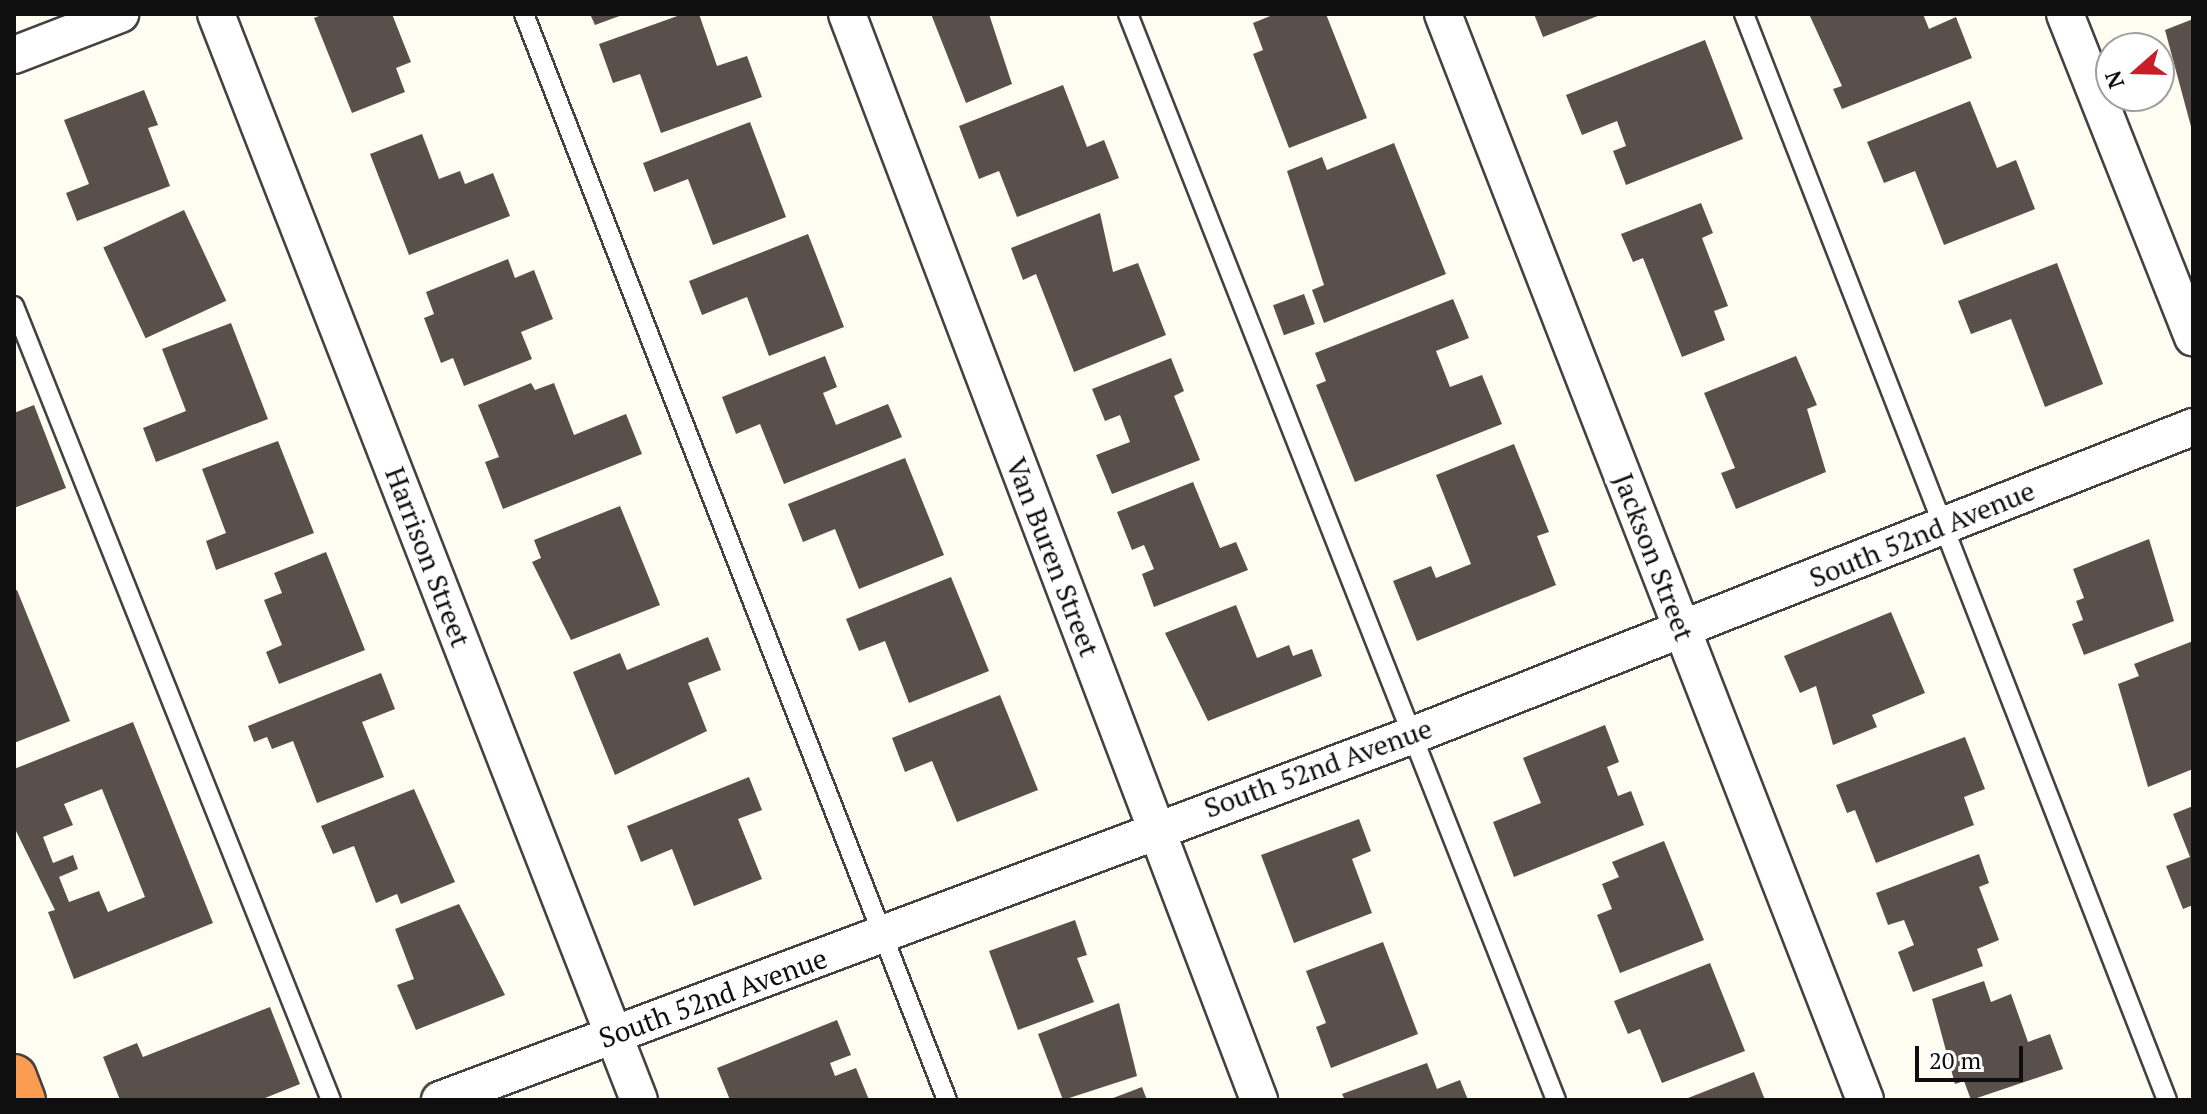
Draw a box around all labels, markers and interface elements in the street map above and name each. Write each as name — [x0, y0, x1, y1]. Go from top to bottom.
north arrow — [2095, 32, 2175, 112]
text: N — [2097, 67, 2130, 92]
street label: Van Buren Street — [1000, 453, 1106, 661]
street label: Harrison Street — [378, 462, 478, 652]
street label: Jackson Street — [1607, 468, 1701, 646]
street label: South 52nd Avenue — [1804, 473, 2040, 595]
street label: South 52nd Avenue — [1199, 711, 1437, 825]
street label: South 52nd Avenue — [594, 941, 832, 1055]
scale bar — [1919, 1030, 2027, 1080]
text: 20 m — [1929, 1044, 1981, 1076]

